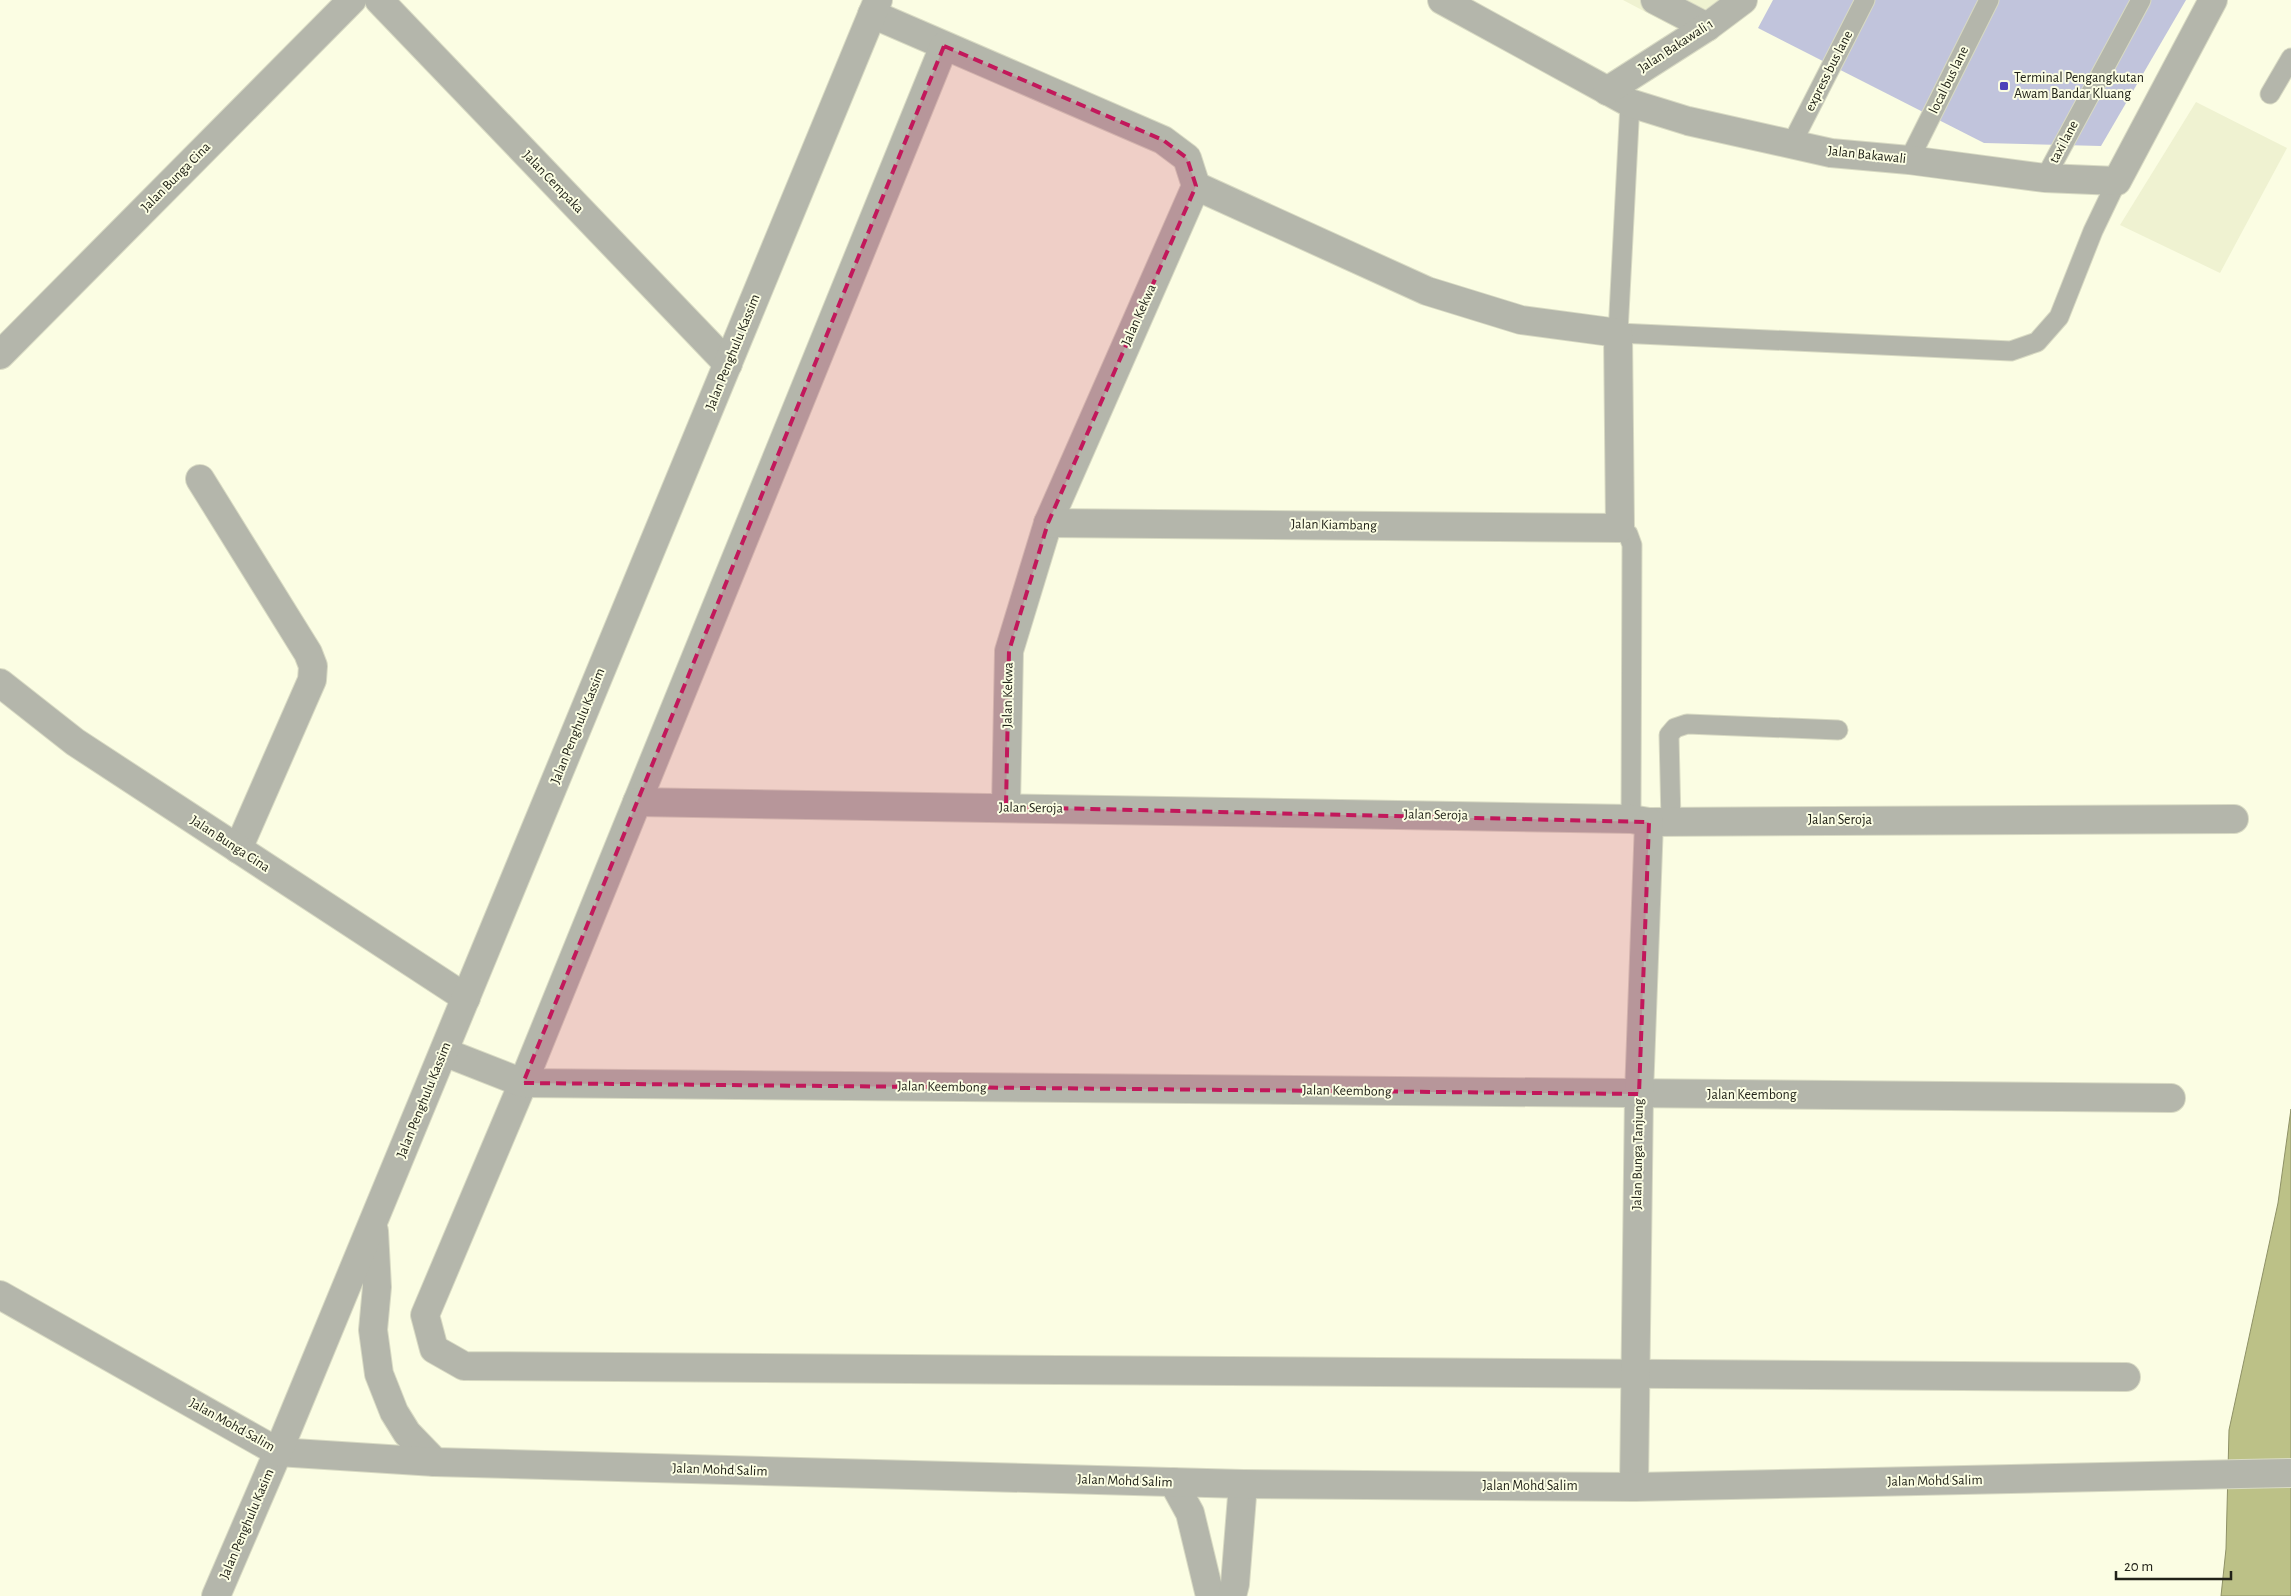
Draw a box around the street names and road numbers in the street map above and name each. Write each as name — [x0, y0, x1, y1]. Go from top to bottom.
street label: Jalan Bakawali 1 — [1636, 17, 1716, 75]
street label: express bus lane — [1803, 28, 1855, 114]
street label: local bus lane — [1927, 44, 1971, 116]
street label: taxi lane — [2047, 118, 2081, 166]
street label: Jalan Bunga Cina — [139, 139, 214, 214]
street label: Jalan Bakawali — [1827, 144, 1907, 166]
street label: Jalan Cempaka — [520, 148, 586, 216]
street label: Jalan Kekwa — [1119, 282, 1159, 348]
street label: Jalan Penghulu Kassim — [703, 292, 763, 412]
street label: Jalan Kiambang — [1291, 517, 1377, 533]
street label: Jalan Kekwa — [1000, 662, 1016, 728]
street label: Jalan Penghulu Kassim — [548, 666, 608, 786]
street label: Jalan Seroja — [999, 800, 1064, 816]
street label: Jalan Seroja — [1404, 807, 1469, 823]
street label: Jalan Bunga Cina — [188, 813, 273, 875]
street label: Jalan Seroja — [1808, 813, 1873, 827]
street label: Jalan Penghulu Kassim — [394, 1040, 454, 1160]
street label: Jalan Keembong — [897, 1079, 987, 1095]
street label: Jalan Keembong — [1302, 1083, 1392, 1099]
street label: Jalan Keembong — [1707, 1088, 1797, 1102]
street label: Jalan Bunga Tanjung — [1630, 1098, 1646, 1210]
street label: Jalan Mohd Salim — [187, 1396, 277, 1454]
street label: Jalan Mohd Salim — [672, 1461, 768, 1479]
street label: Jalan Penghulu Kasim — [217, 1467, 277, 1581]
street label: Jalan Mohd Salim — [1077, 1472, 1173, 1490]
street label: Jalan Mohd Salim — [1887, 1473, 1983, 1489]
street label: Jalan Mohd Salim — [1482, 1479, 1578, 1493]

